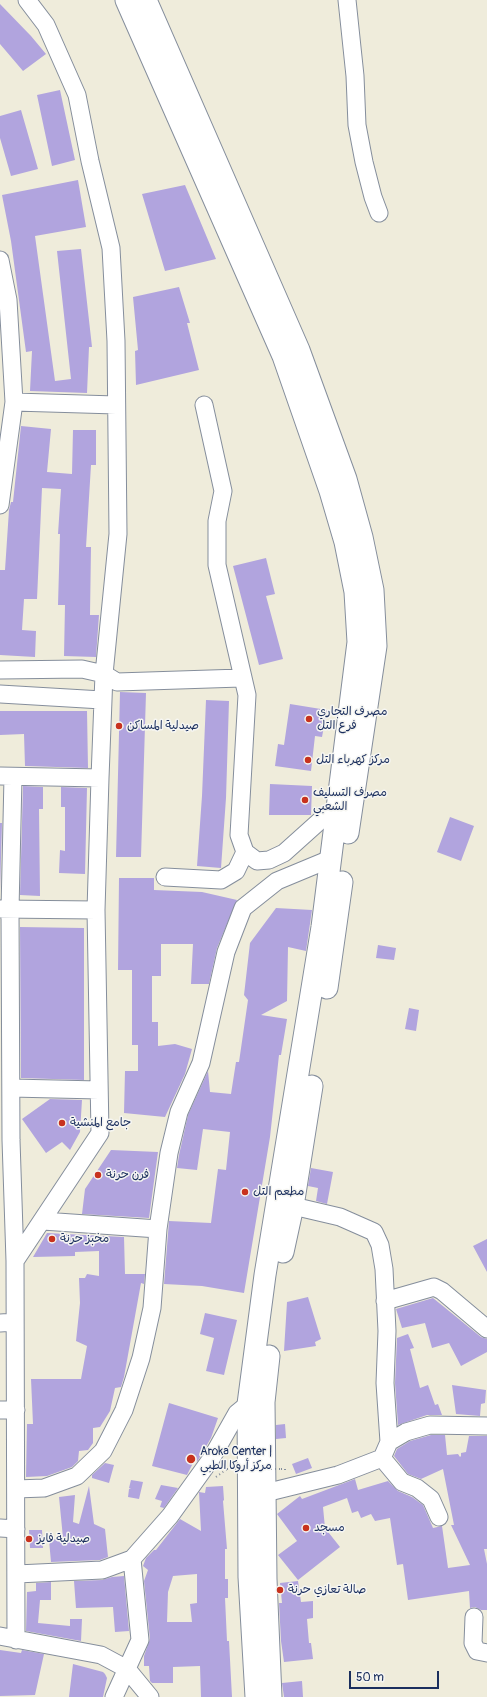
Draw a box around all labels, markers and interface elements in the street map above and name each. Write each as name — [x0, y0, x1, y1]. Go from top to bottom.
place label: مصرف التجاري فرع التل — [317, 705, 387, 733]
marker: مصرف التجاري فرع التل — [304, 714, 314, 724]
place label: صيدلية المساكن — [127, 719, 199, 733]
marker: صيدلية المساكن — [114, 721, 124, 731]
place label: مركز كهرباء التل — [316, 753, 390, 767]
marker: مركز كهرباء التل — [303, 755, 313, 765]
place label: مصرف التسليف الشعبي — [313, 786, 387, 814]
marker: مصرف التسليف الشعبي — [300, 795, 310, 805]
place label: جامع المنشية — [70, 1116, 131, 1130]
marker: جامع المنشية — [57, 1118, 67, 1128]
place label: فرن حرنة — [106, 1168, 149, 1182]
marker: فرن حرنة — [93, 1170, 103, 1180]
place label: مطعم التل — [253, 1185, 304, 1199]
marker: مطعم التل — [240, 1187, 250, 1197]
place label: مخبز حرنة — [60, 1232, 109, 1246]
marker: مخبز حرنة — [47, 1234, 57, 1244]
place label: Aroka Center | مركز أروكا الطبي — [200, 1445, 273, 1473]
marker: Aroka Center | مركز أروكا الطبي — [185, 1453, 197, 1465]
place label: مسجد — [314, 1521, 345, 1535]
marker: مسجد — [301, 1523, 311, 1533]
place label: صيدلية فايز — [37, 1532, 90, 1546]
marker: صيدلية فايز — [24, 1534, 34, 1544]
place label: صالة تعازي حرنة — [288, 1583, 366, 1597]
marker: صالة تعازي حرنة — [275, 1585, 285, 1595]
scale bar — [351, 1663, 441, 1689]
text: 50 m — [356, 1670, 384, 1685]

